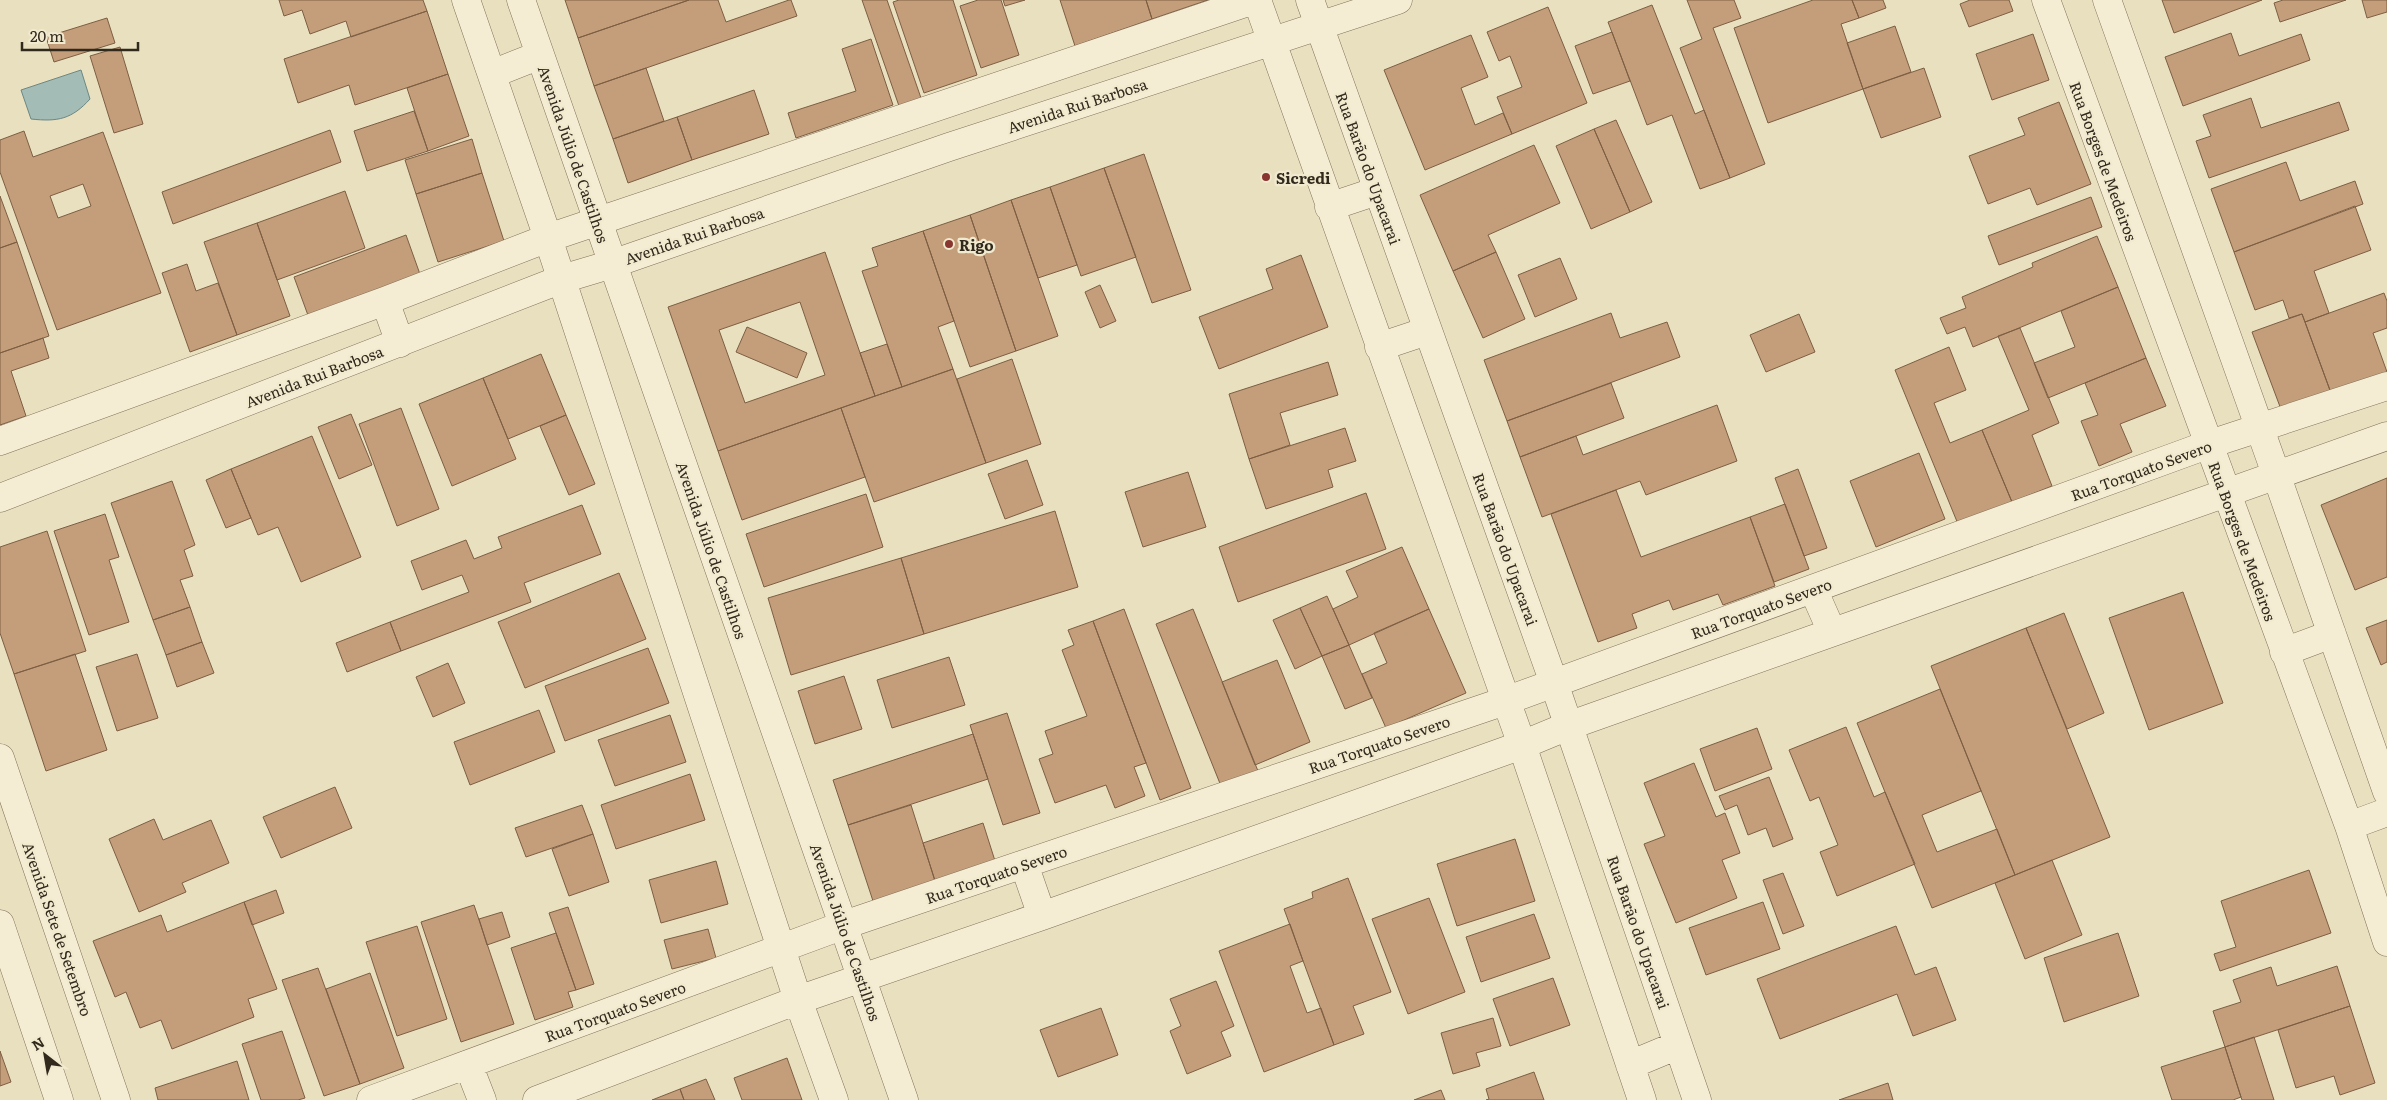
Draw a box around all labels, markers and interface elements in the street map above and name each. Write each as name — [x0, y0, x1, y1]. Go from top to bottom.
scale bar — [22, 20, 139, 52]
text: 20 m — [30, 24, 64, 47]
street label: Avenida Júlio de Castilhos — [533, 62, 615, 246]
street label: Avenida Rui Barbosa — [1004, 71, 1151, 138]
street label: Rua Borges de Medeiros — [2064, 78, 2144, 244]
street label: Rua Barão do Upacarai — [1331, 88, 1407, 248]
place label: Sicredi — [1276, 166, 1331, 189]
marker: Sicredi — [1260, 171, 1272, 183]
street label: Avenida Rui Barbosa — [621, 200, 768, 270]
place label: Rigo — [959, 233, 994, 256]
marker: Rigo — [943, 238, 955, 250]
street label: Avenida Rui Barbosa — [242, 339, 387, 413]
street label: Rua Torquato Severo — [2067, 434, 2215, 506]
street label: Avenida Júlio de Castilhos — [671, 458, 753, 642]
street label: Rua Borges de Medeiros — [2203, 458, 2283, 624]
street label: Rua Barão do Upacarai — [1468, 469, 1544, 629]
street label: Rua Torquato Severo — [1687, 572, 1835, 644]
street label: Rua Torquato Severo — [1305, 709, 1453, 779]
street label: Avenida Sete de Setembro — [17, 839, 99, 1019]
street label: Rua Torquato Severo — [922, 839, 1070, 909]
street label: Avenida Júlio de Castilhos — [805, 840, 887, 1024]
street label: Rua Barão do Upacarai — [1602, 852, 1676, 1012]
street label: Rua Torquato Severo — [541, 975, 689, 1047]
north arrow — [20, 1030, 70, 1080]
text: N — [28, 1031, 48, 1055]

